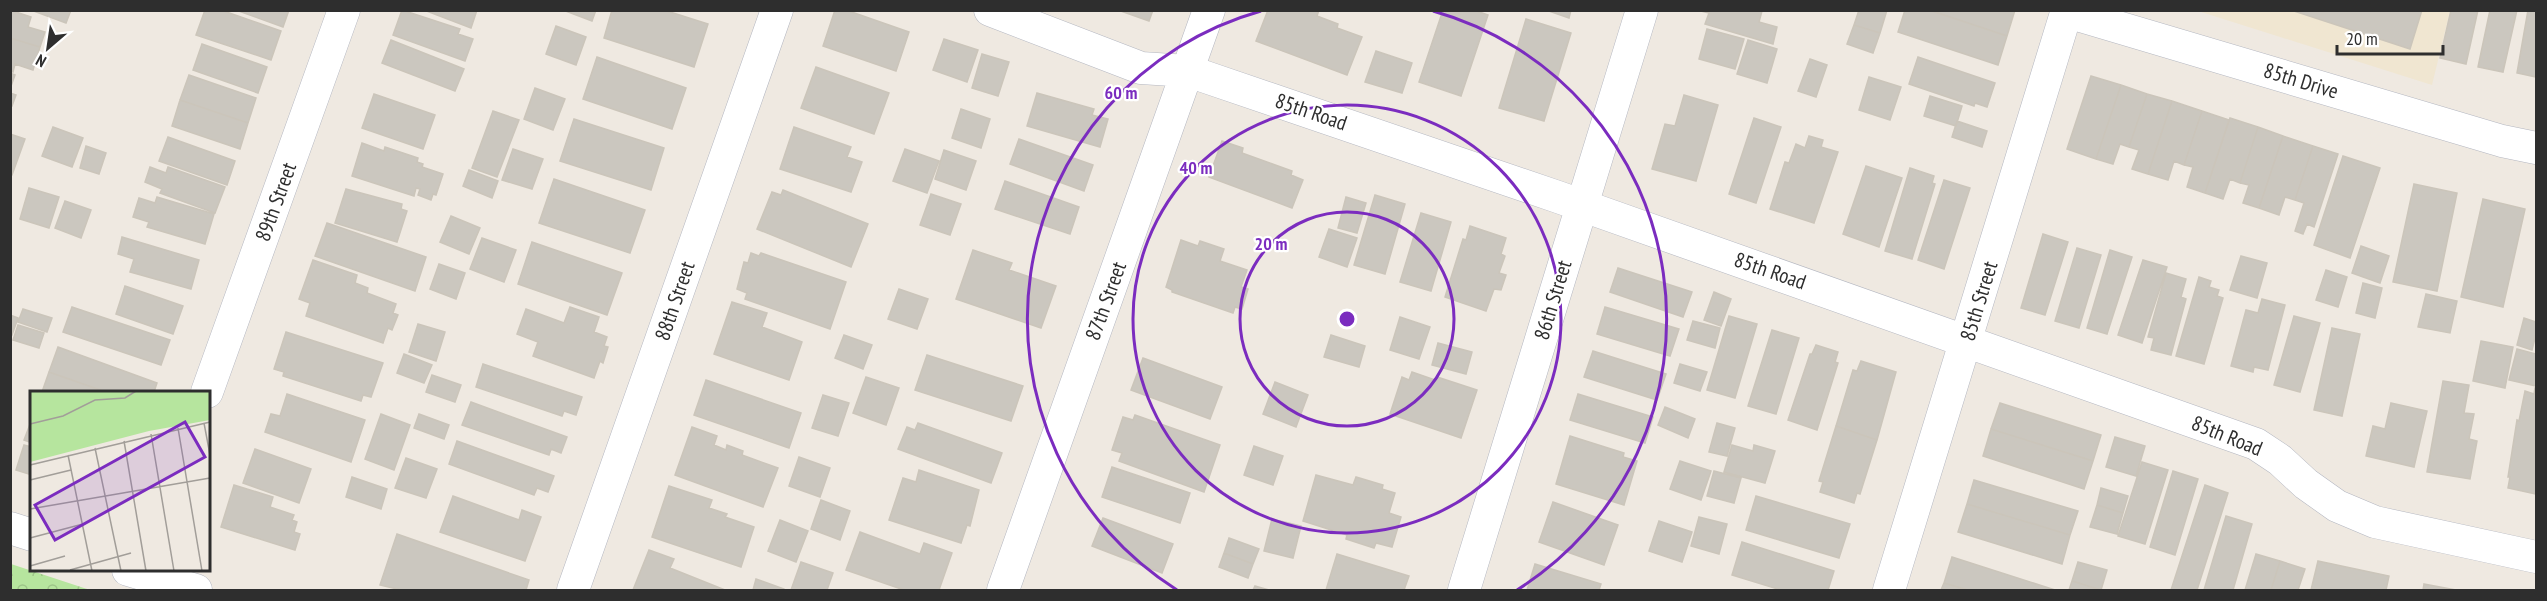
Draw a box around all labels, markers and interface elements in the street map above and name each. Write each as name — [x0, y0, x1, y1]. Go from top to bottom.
north arrow — [18, 18, 78, 78]
scale bar — [2337, 18, 2444, 56]
text: 20 m — [2346, 27, 2378, 50]
text: N — [32, 50, 49, 72]
street label: 85th Drive — [2261, 56, 2342, 105]
text: 60 m — [1105, 81, 1137, 104]
street label: 85th Road — [1272, 87, 1351, 136]
text: 40 m — [1180, 156, 1212, 179]
street label: 89th Street — [249, 159, 302, 245]
text: 20 m — [1255, 232, 1287, 255]
street label: 85th Road — [1731, 246, 1810, 295]
street label: 86th Street — [1528, 257, 1577, 343]
street label: 88th Street — [648, 258, 701, 344]
street label: 87th Street — [1079, 258, 1132, 344]
street label: 85th Street — [1954, 258, 2003, 344]
centre of rings — [1337, 309, 1357, 329]
inset map — [30, 391, 210, 571]
street label: 85th Road — [2188, 409, 2267, 462]

